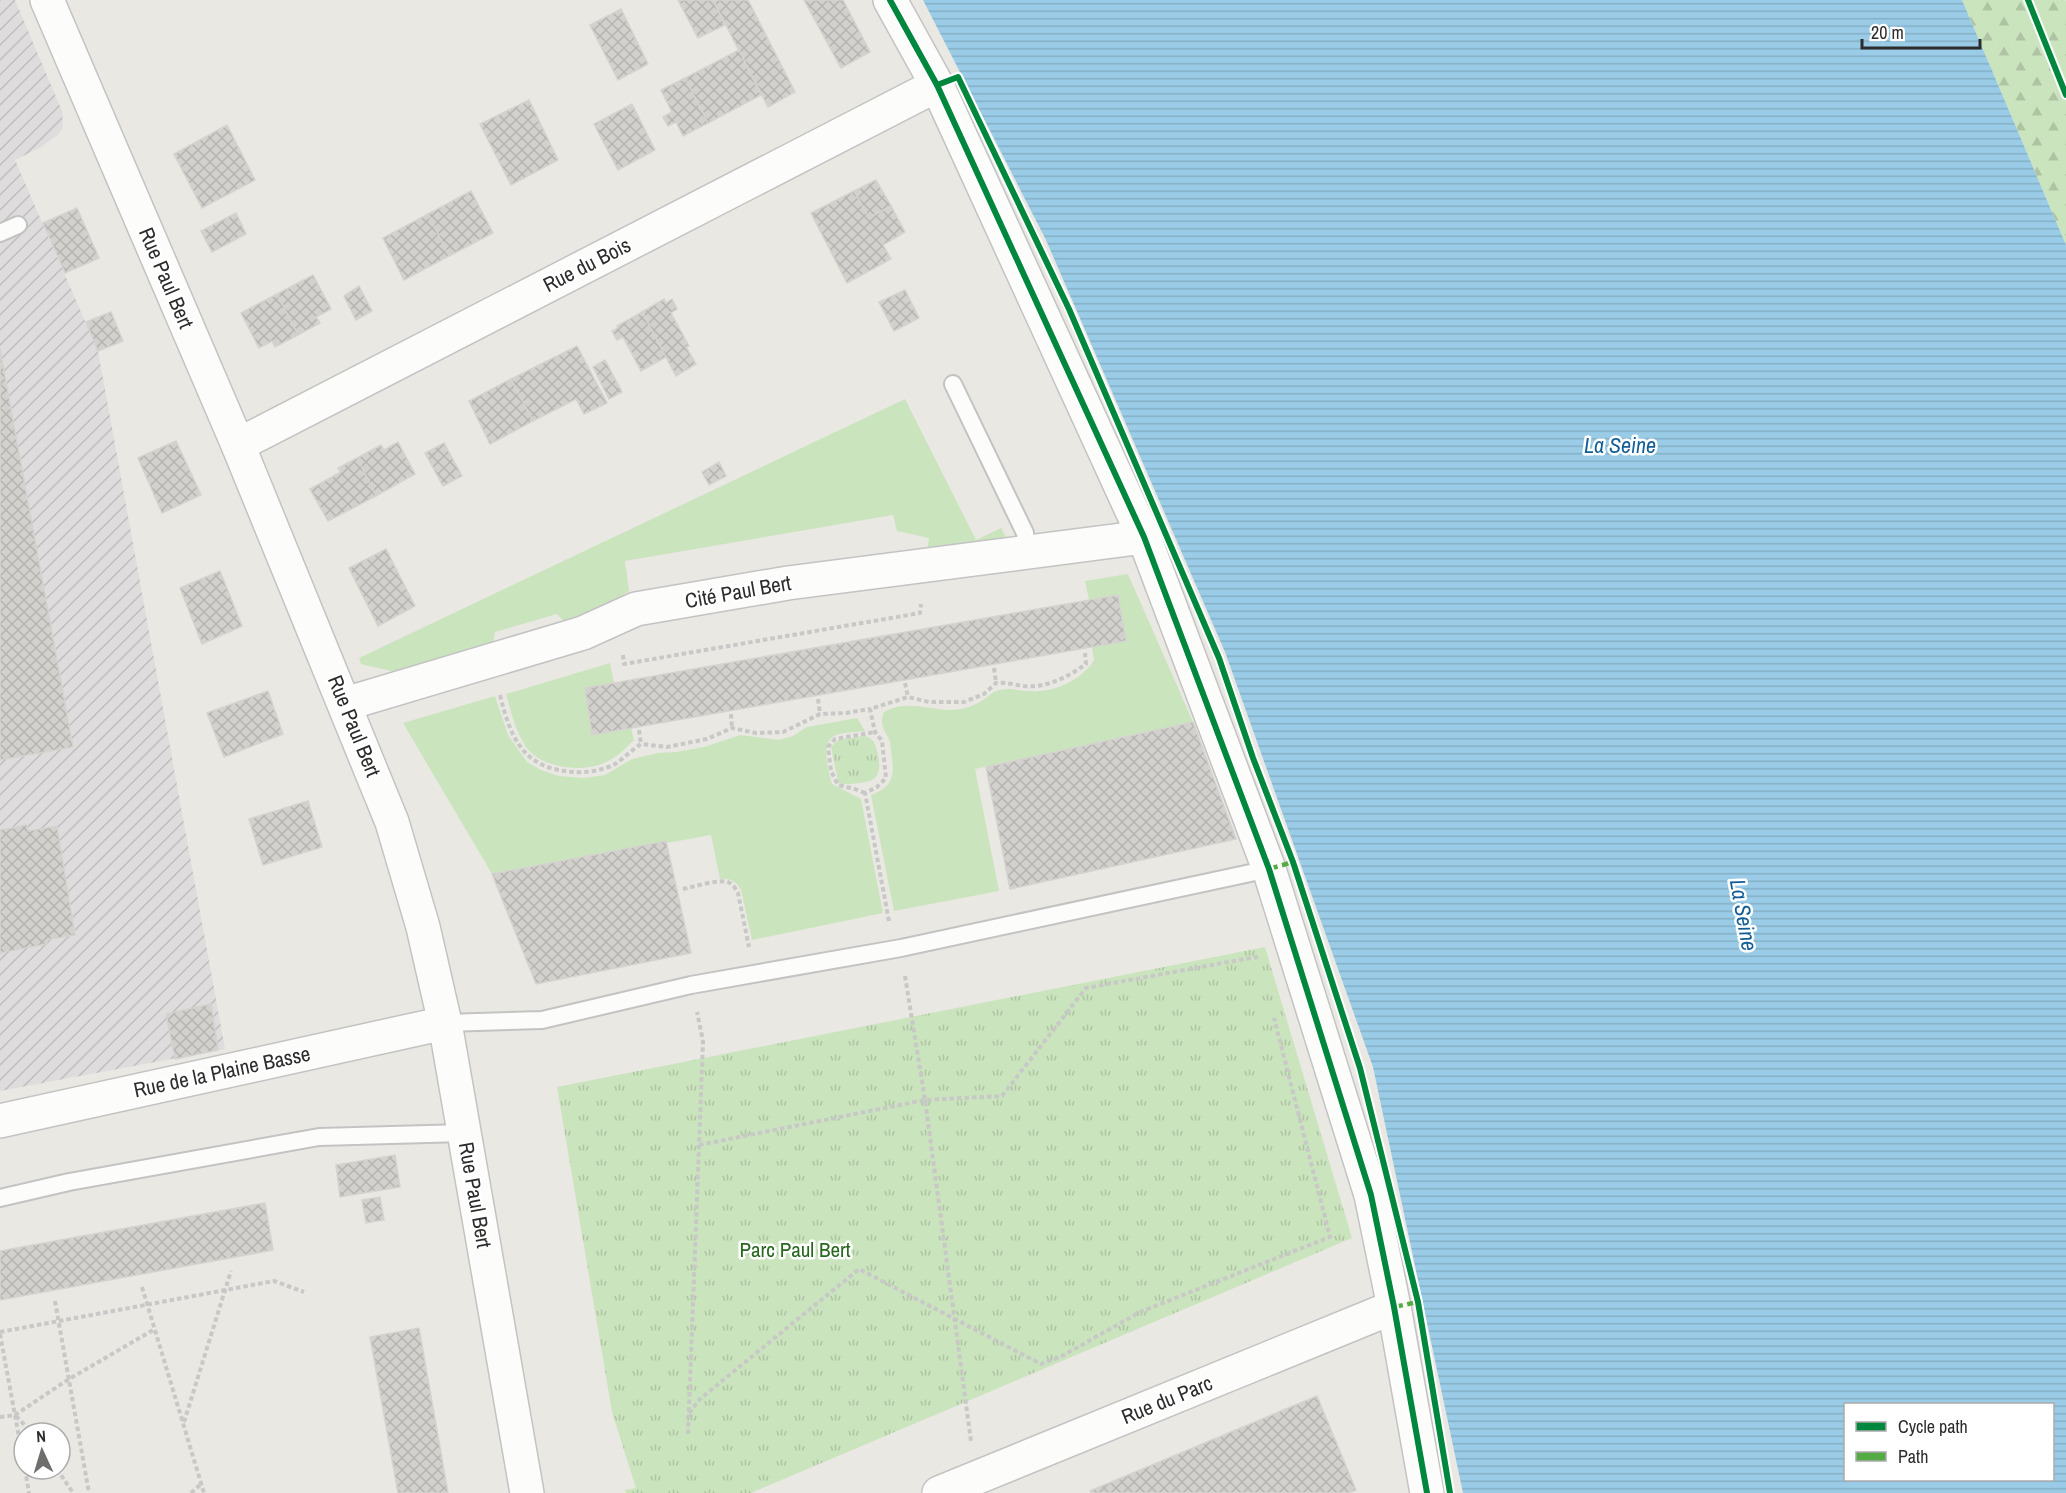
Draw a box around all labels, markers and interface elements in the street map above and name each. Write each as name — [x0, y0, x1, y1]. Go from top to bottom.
scale bar — [1862, 12, 1980, 50]
text: 20 m — [1871, 20, 1904, 45]
street label: Rue Paul Bert — [132, 223, 201, 333]
street label: Rue du Bois — [538, 230, 636, 299]
water label: La Seine — [1584, 430, 1656, 460]
street label: Cité Paul Bert — [683, 568, 793, 615]
street label: Rue Paul Bert — [321, 671, 388, 781]
water label: La Seine — [1723, 877, 1765, 953]
street label: Rue de la Plaine Basse — [131, 1039, 313, 1104]
street label: Rue Paul Bert — [452, 1140, 499, 1250]
park label: Parc Paul Bert — [739, 1235, 851, 1264]
street label: Rue du Parc — [1117, 1368, 1217, 1431]
legend — [1844, 1403, 2054, 1481]
text: Cycle path — [1898, 1414, 1968, 1439]
north arrow — [12, 1421, 72, 1481]
text: N — [35, 1425, 46, 1447]
text: Path — [1898, 1444, 1928, 1469]

